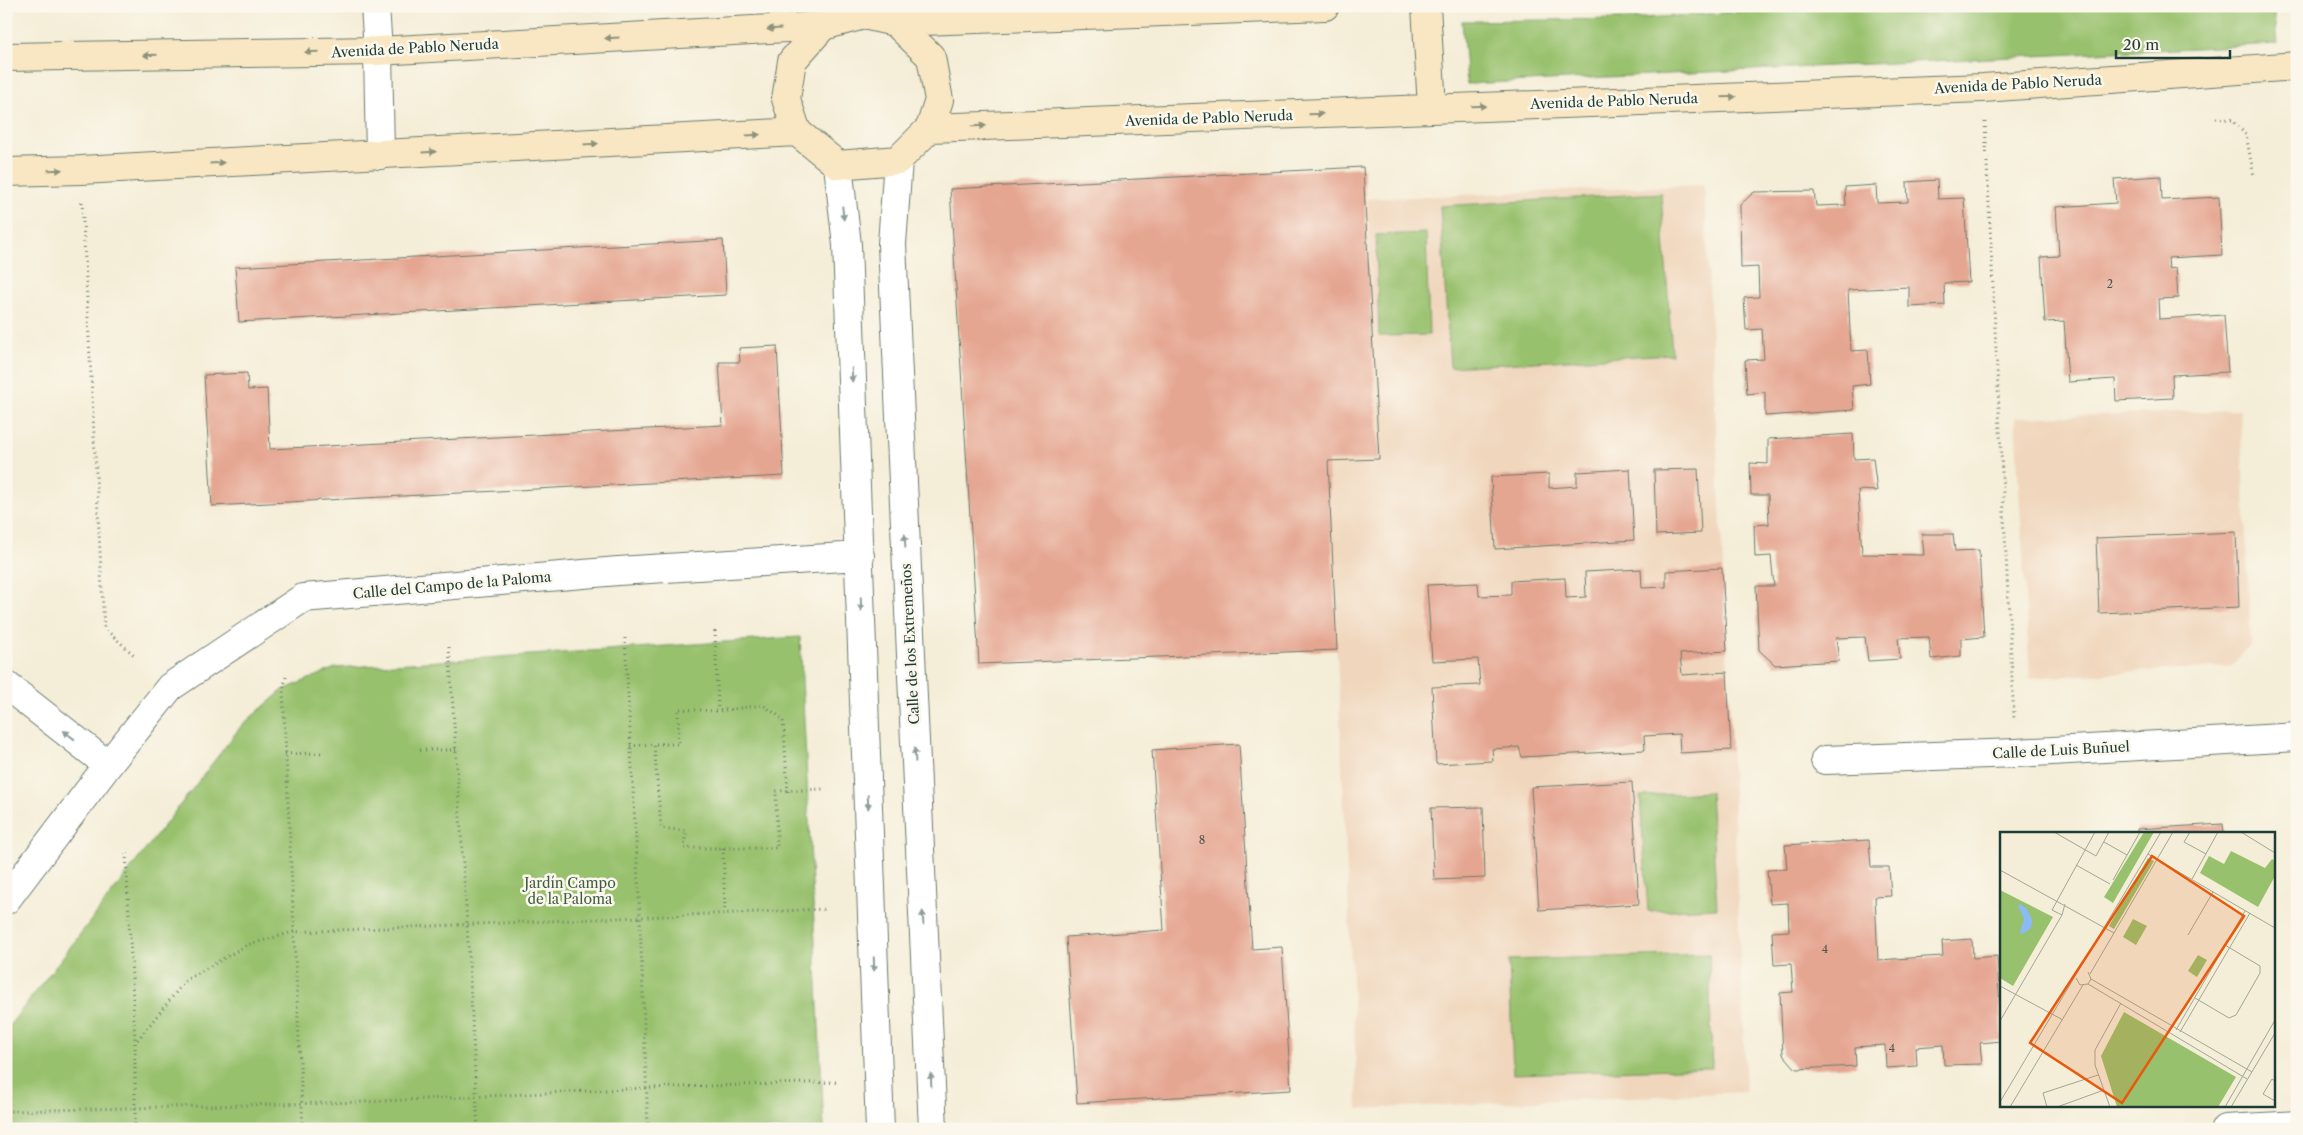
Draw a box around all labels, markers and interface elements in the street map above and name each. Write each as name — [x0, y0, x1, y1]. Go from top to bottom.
one-way arrow — [766, 26, 782, 34]
scale bar — [2116, 28, 2229, 60]
street label: Avenida de Pablo Neruda — [330, 35, 500, 61]
one-way arrow — [604, 35, 620, 43]
text: 20 m — [2123, 35, 2159, 54]
one-way arrow — [304, 49, 320, 57]
one-way arrow — [142, 51, 158, 59]
street label: Avenida de Pablo Neruda — [1933, 71, 2103, 97]
street label: Avenida de Pablo Neruda — [1529, 89, 1699, 113]
one-way arrow — [1721, 93, 1737, 101]
one-way arrow — [1471, 102, 1487, 110]
street label: Avenida de Pablo Neruda — [1124, 106, 1294, 130]
one-way arrow — [1309, 109, 1325, 117]
one-way arrow — [971, 122, 987, 130]
one-way arrow — [745, 130, 761, 138]
one-way arrow — [583, 139, 599, 147]
one-way arrow — [421, 148, 437, 156]
one-way arrow — [210, 159, 226, 167]
one-way arrow — [47, 166, 63, 174]
one-way arrow — [839, 205, 847, 221]
house number: 2 — [2107, 277, 2113, 291]
one-way arrow — [848, 368, 856, 384]
one-way arrow — [900, 532, 908, 548]
street label: Calle de los Extremeños — [897, 563, 923, 725]
street label: Calle del Campo de la Paloma — [352, 567, 553, 603]
one-way arrow — [857, 597, 865, 613]
one-way arrow — [62, 730, 76, 740]
street label: Calle de Luis Buñuel — [1992, 737, 2130, 763]
one-way arrow — [911, 747, 919, 763]
one-way arrow — [865, 794, 873, 810]
inset map — [2000, 832, 2276, 1108]
house number: 8 — [1199, 833, 1205, 847]
park label: Jardín Campo de la Paloma — [522, 874, 616, 908]
one-way arrow — [919, 909, 927, 925]
house number: 4 — [1822, 942, 1828, 956]
one-way arrow — [870, 957, 878, 973]
house number: 4 — [1889, 1041, 1895, 1055]
one-way arrow — [927, 1072, 935, 1088]

